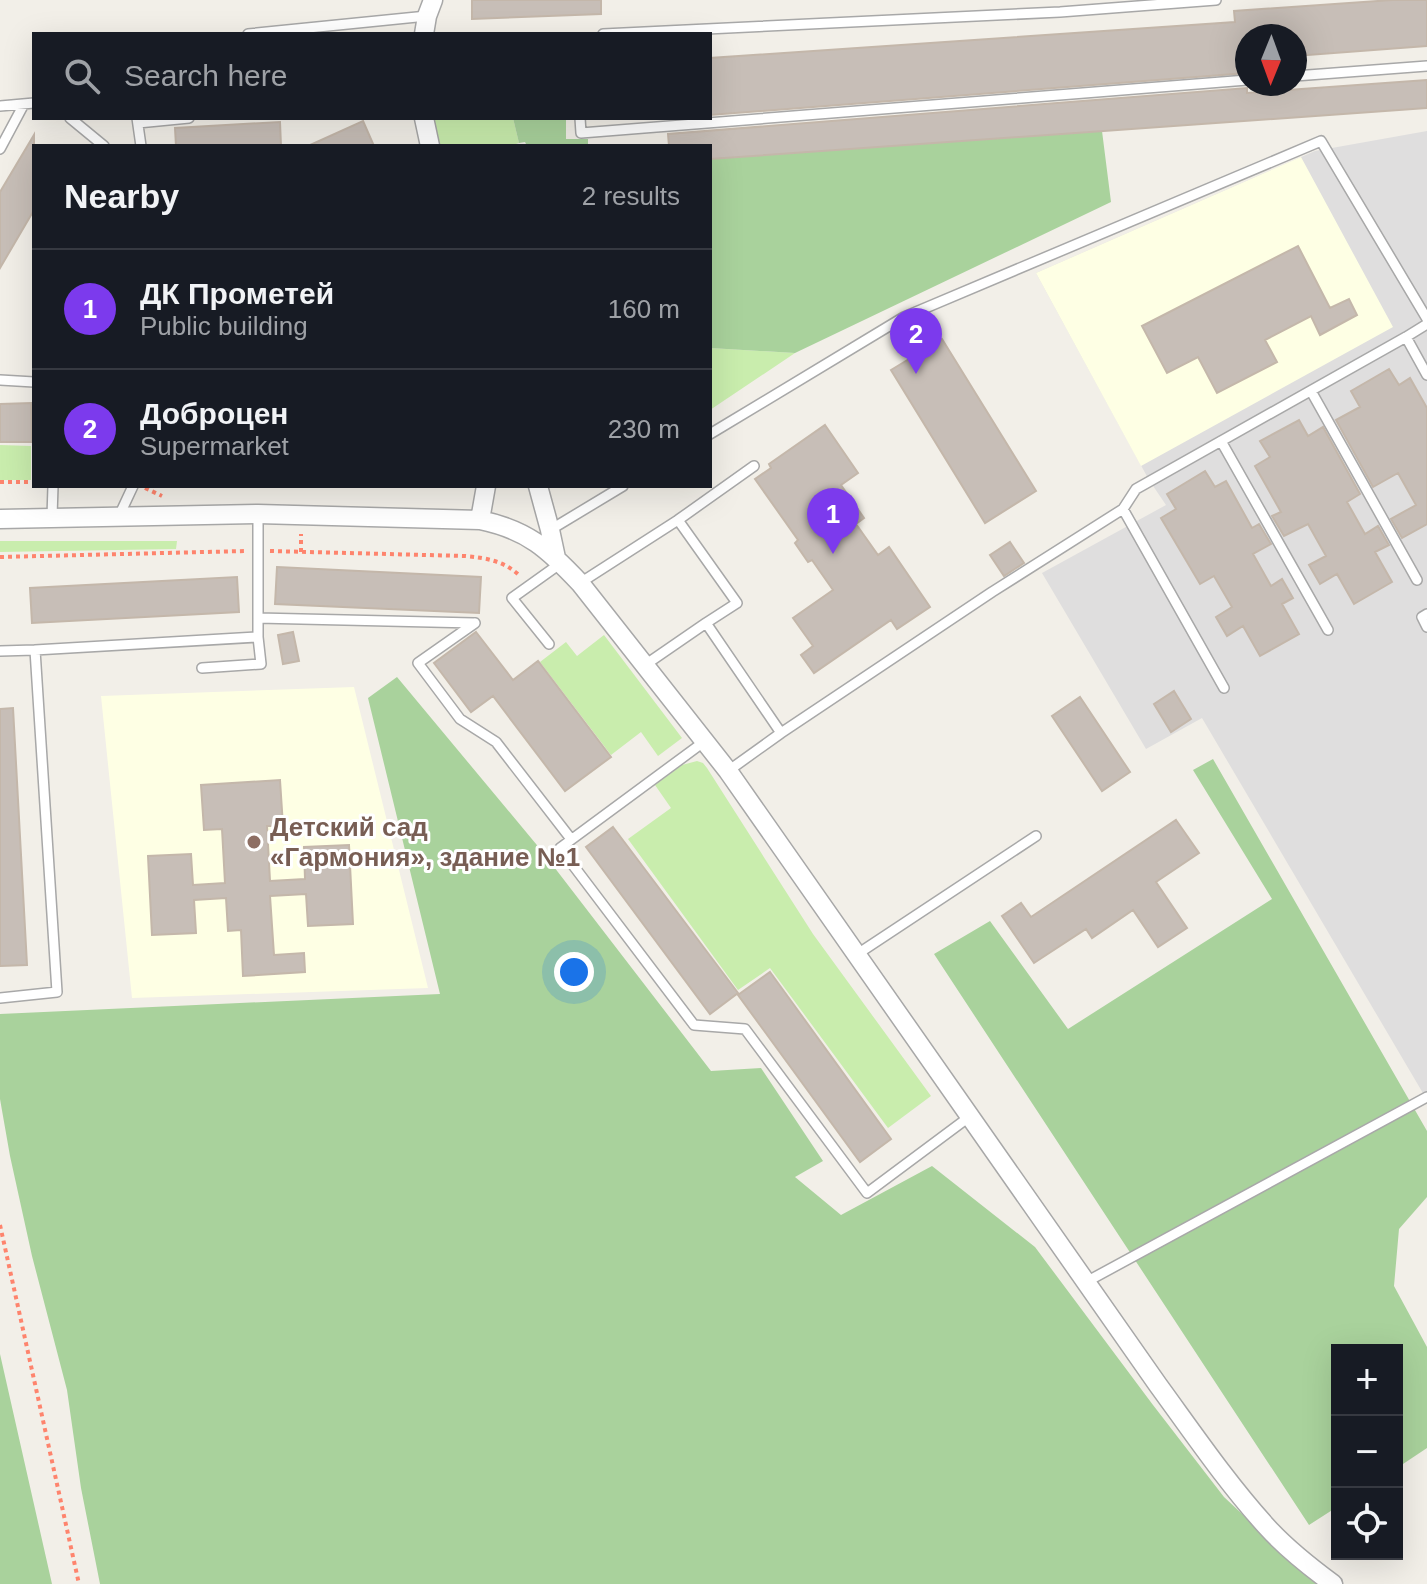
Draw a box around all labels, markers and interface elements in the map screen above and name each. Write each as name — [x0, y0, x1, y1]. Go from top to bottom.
north arrow — [1235, 24, 1307, 96]
search box — [32, 32, 712, 120]
icon: search — [60, 54, 104, 98]
text: Search here — [124, 59, 287, 92]
text: Nearby — [64, 177, 179, 215]
text: 2 results — [582, 181, 680, 211]
text: ДК Прометей — [140, 277, 334, 310]
text: 1 — [83, 294, 97, 324]
text: 160 m — [608, 294, 680, 324]
pin: 2 — [890, 308, 942, 374]
text: Public building — [140, 311, 308, 341]
text: Доброцен — [140, 397, 289, 430]
text: 2 — [83, 414, 97, 444]
text: 230 m — [608, 414, 680, 444]
text: Supermarket — [140, 431, 289, 461]
pin: 1 — [807, 488, 859, 554]
place label: Детский сад «Гармония», здание №1 — [270, 812, 580, 872]
marker: Детский сад «Гармония», здание №1 — [245, 833, 263, 851]
your location — [554, 952, 594, 992]
map controls — [1331, 1344, 1403, 1560]
button: + — [1331, 1344, 1403, 1416]
button: − — [1331, 1416, 1403, 1488]
button: locate — [1331, 1488, 1403, 1560]

